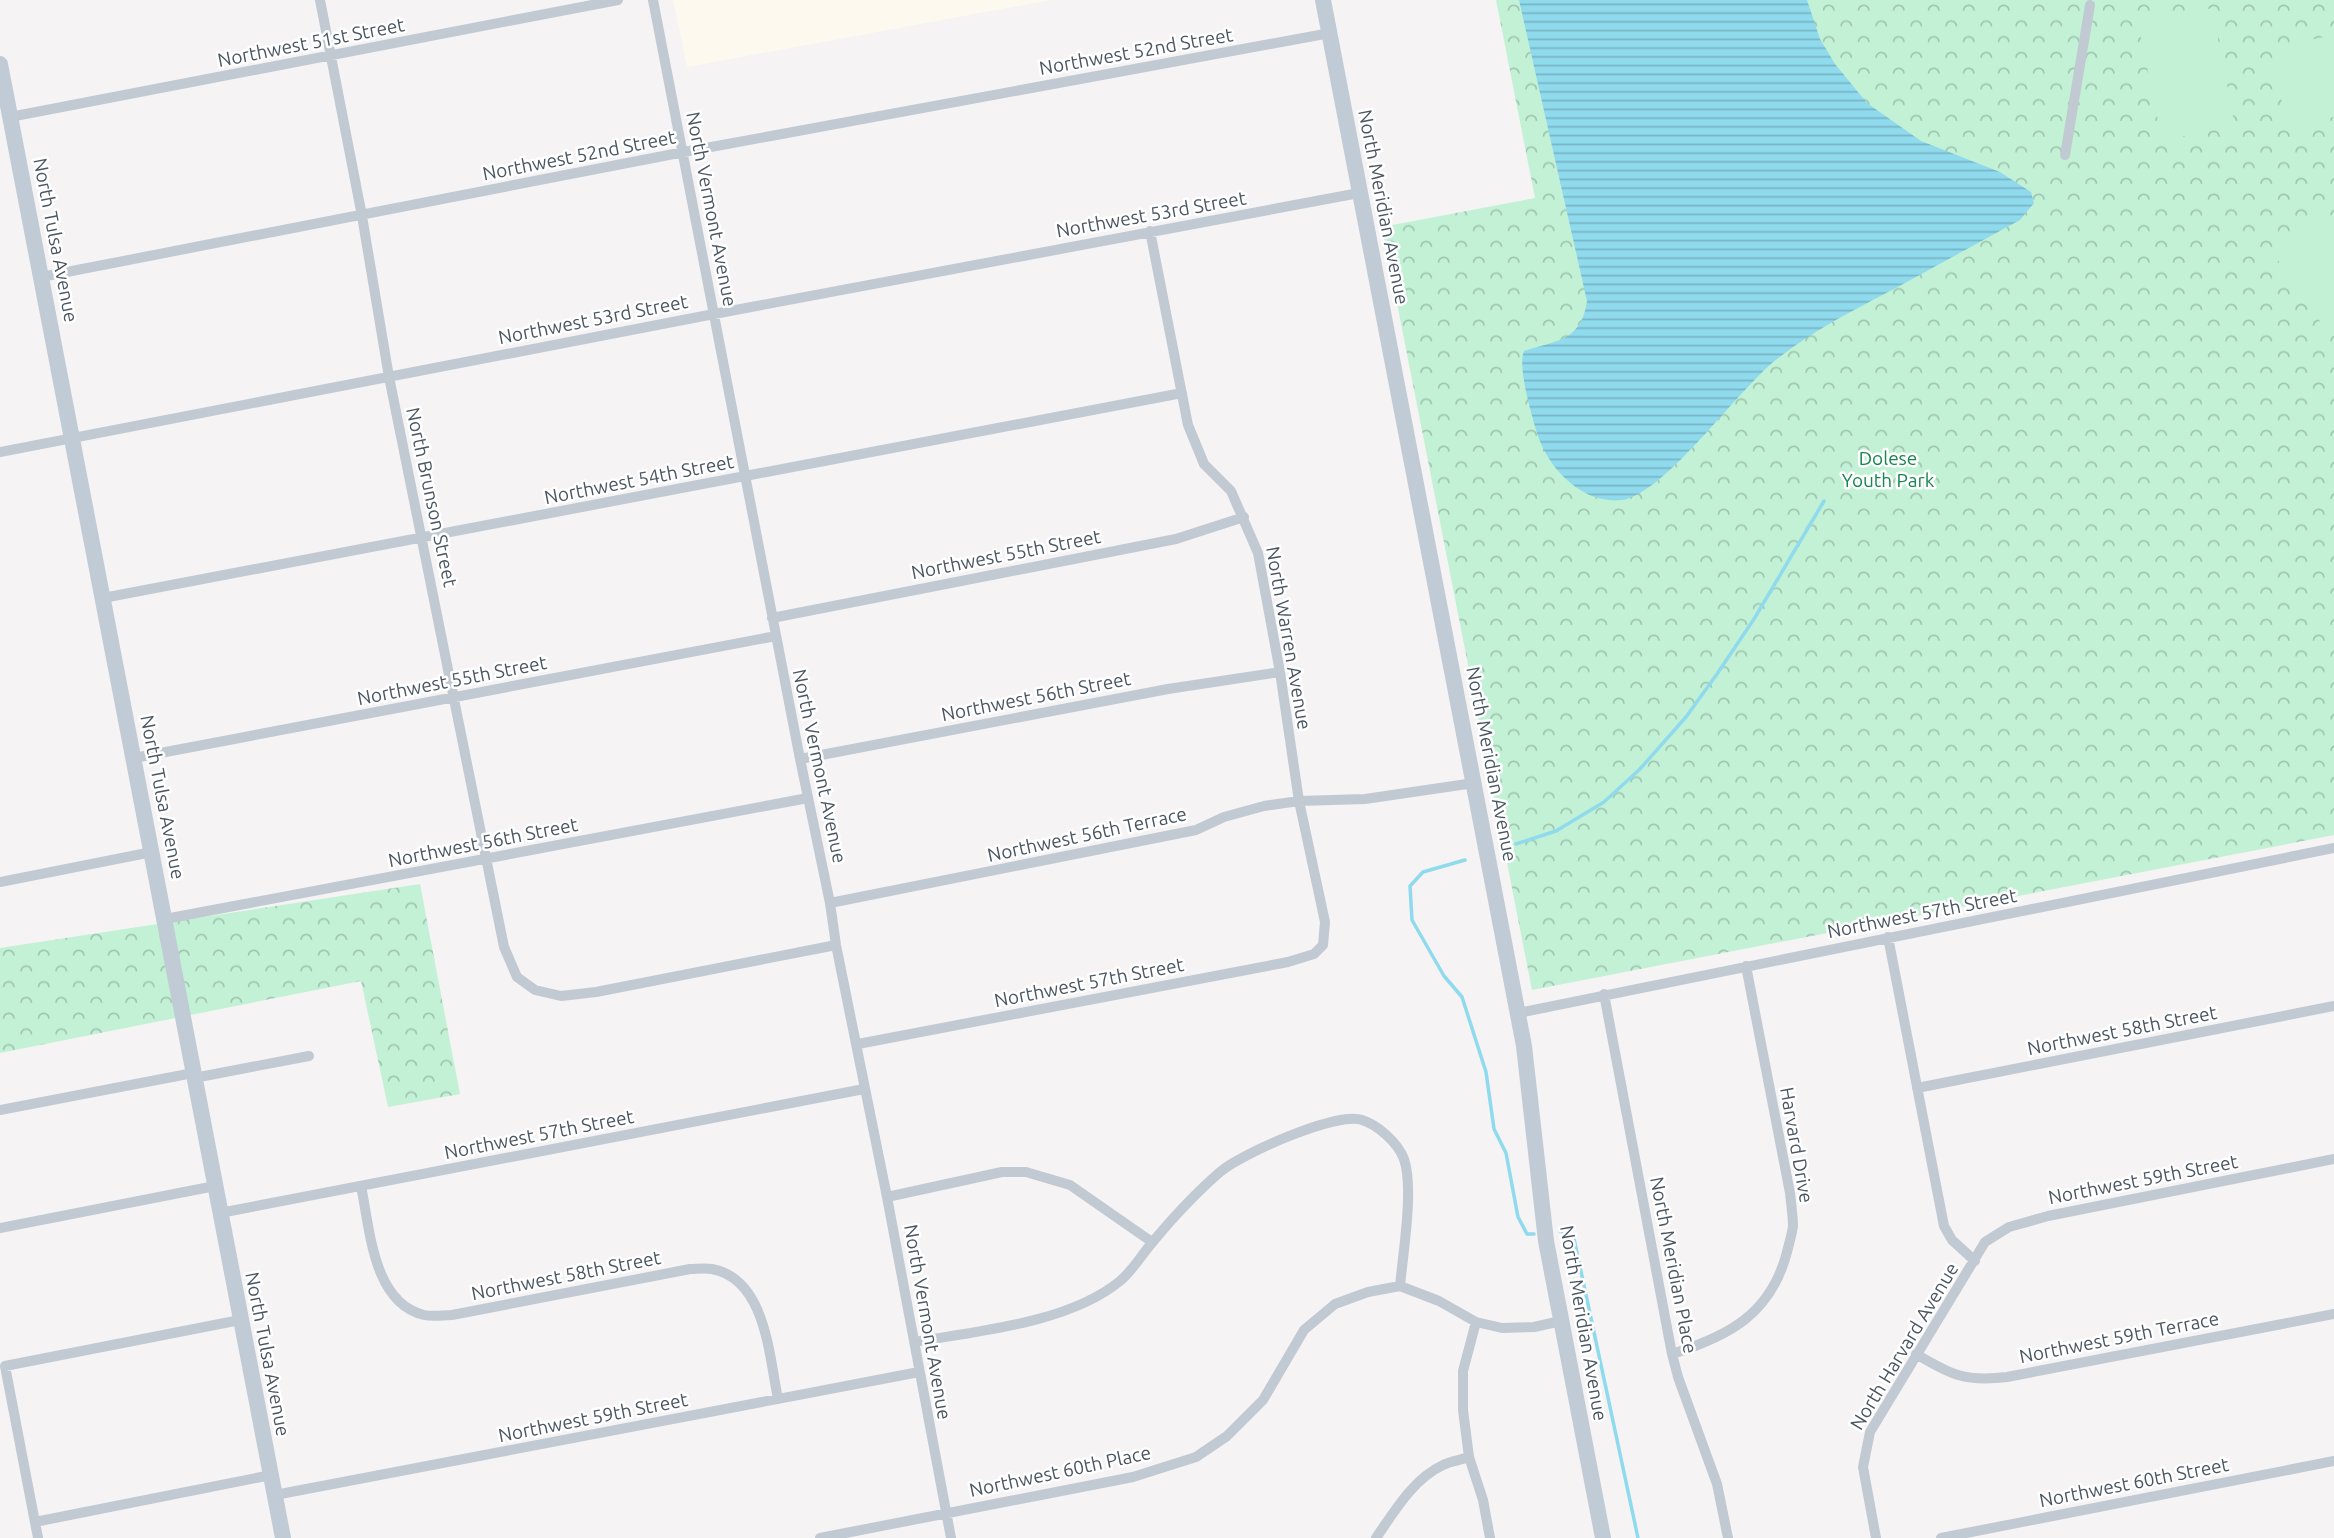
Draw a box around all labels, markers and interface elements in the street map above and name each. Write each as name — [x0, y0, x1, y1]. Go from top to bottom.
street label: Northwest 51st Street — [216, 13, 407, 71]
street label: Northwest 52nd Street — [1037, 23, 1235, 79]
street label: North Meridian Avenue — [1354, 108, 1414, 306]
street label: North Vermont Avenue — [682, 110, 742, 308]
street label: Northwest 52nd Street — [481, 125, 678, 185]
street label: North Tulsa Avenue — [29, 156, 83, 324]
street label: Northwest 53rd Street — [1054, 186, 1248, 242]
street label: Northwest 53rd Street — [496, 290, 690, 348]
street label: North Brunson Street — [402, 405, 462, 589]
park label: Dolese Youth Park — [1842, 447, 1935, 491]
street label: Northwest 54th Street — [542, 450, 736, 508]
street label: Northwest 55th Street — [909, 525, 1103, 583]
street label: North Warren Avenue — [1262, 545, 1316, 731]
street label: Northwest 55th Street — [355, 651, 549, 709]
street label: North Meridian Avenue — [1462, 665, 1522, 863]
street label: North Vermont Avenue — [789, 667, 851, 865]
street label: Northwest 56th Street — [939, 667, 1133, 725]
street label: North Tulsa Avenue — [136, 713, 190, 881]
street label: Northwest 56th Terrace — [985, 802, 1189, 866]
street label: Northwest 56th Street — [386, 813, 580, 871]
street label: Northwest 57th Street — [1825, 884, 2019, 942]
street label: Northwest 57th Street — [992, 953, 1186, 1011]
street label: Northwest 58th Street — [2025, 1001, 2219, 1059]
street label: Harvard Drive — [1776, 1085, 1818, 1205]
street label: Northwest 57th Street — [442, 1105, 636, 1163]
street label: Northwest 59th Street — [2046, 1150, 2240, 1208]
street label: North Meridian Place — [1646, 1175, 1702, 1355]
street label: North Vermont Avenue — [900, 1223, 956, 1421]
street label: North Meridian Avenue — [1556, 1224, 1612, 1422]
street label: Northwest 58th Street — [469, 1246, 663, 1304]
street label: North Harvard Avenue — [1845, 1259, 1963, 1433]
street label: North Tulsa Avenue — [241, 1270, 295, 1438]
street label: Northwest 59th Terrace — [2017, 1307, 2221, 1367]
street label: Northwest 59th Street — [496, 1388, 690, 1446]
street label: Northwest 60th Place — [967, 1441, 1153, 1501]
street label: Northwest 60th Street — [2037, 1453, 2231, 1511]

